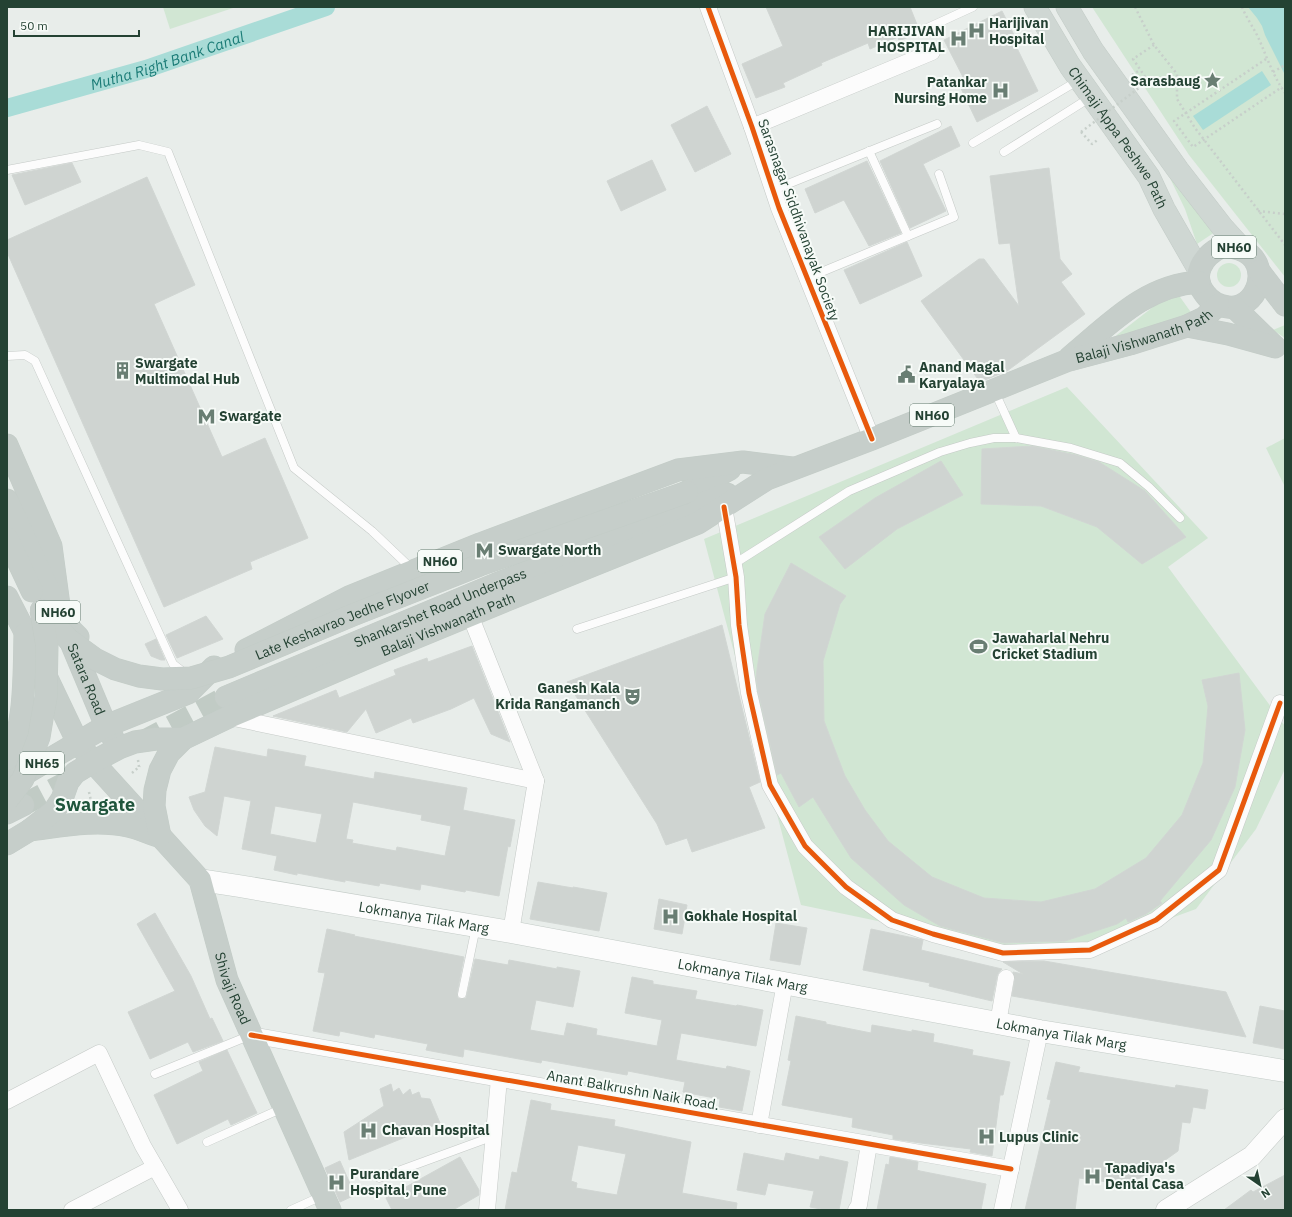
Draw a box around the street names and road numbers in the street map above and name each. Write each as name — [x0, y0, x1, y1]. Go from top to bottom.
street label: Chimaji Appa Peshwe Path — [1064, 63, 1171, 211]
street label: Sarasnagar Siddhivanayak Society — [754, 117, 844, 323]
road number: NH60 — [1212, 236, 1256, 258]
street label: Balaji Vishwanath Path — [1073, 305, 1217, 367]
road number: NH60 — [910, 404, 954, 426]
road number: NH60 — [418, 550, 462, 572]
street label: Shankarshet Road Underpass — [351, 564, 529, 651]
street label: Late Keshavrao Jedhe Flyover — [252, 577, 432, 664]
street label: Balaji Vishwanath Path — [378, 589, 518, 660]
road number: NH60 — [36, 601, 80, 623]
street label: Satara Road — [63, 641, 109, 718]
road number: NH65 — [20, 752, 64, 774]
street label: Lokmanya Tilak Marg — [357, 897, 491, 937]
street label: Shivaji Road — [211, 950, 255, 1027]
street label: Lokmanya Tilak Marg — [676, 954, 810, 996]
street label: Lokmanya Tilak Marg — [995, 1014, 1128, 1054]
street label: Anant Balkrushn Naik Road. — [545, 1066, 721, 1114]

